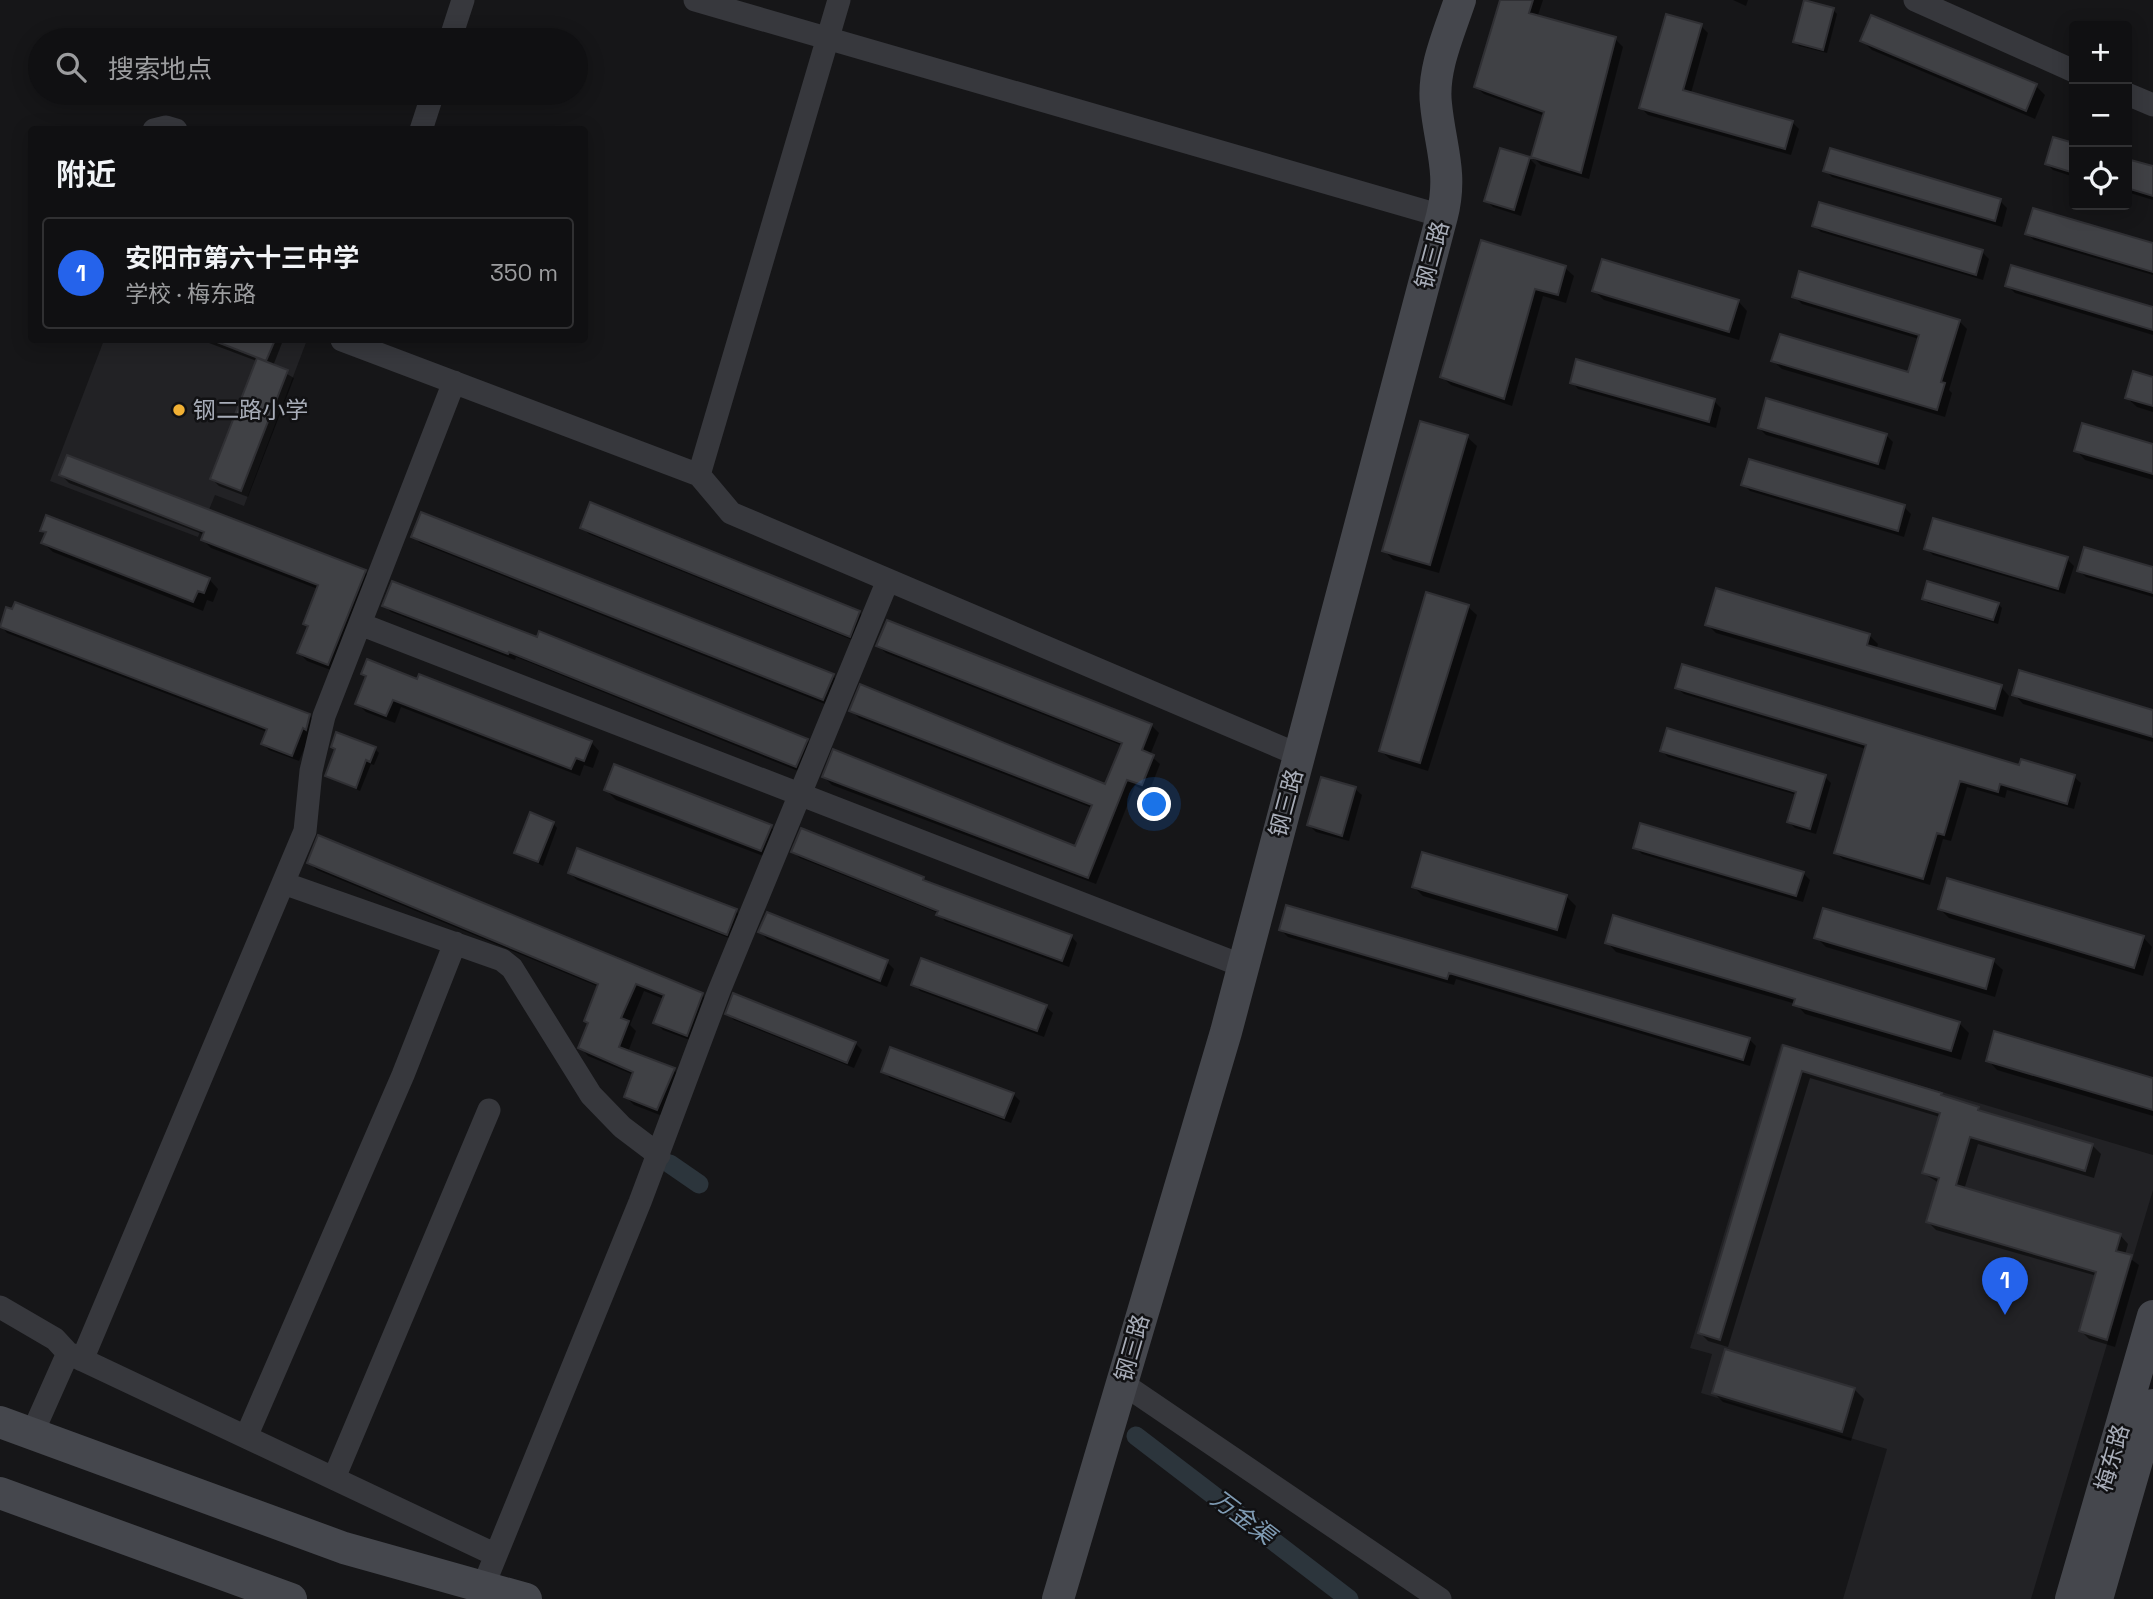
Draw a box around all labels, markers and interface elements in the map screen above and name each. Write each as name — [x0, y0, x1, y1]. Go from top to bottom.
map controls — [2069, 21, 2132, 210]
button: + — [2069, 21, 2132, 84]
search box — [28, 28, 588, 105]
icon: search — [52, 48, 90, 86]
text: 搜索地点 — [108, 52, 212, 86]
button: − — [2069, 84, 2132, 147]
button: locate — [2069, 147, 2132, 210]
text: 附近 — [56, 155, 116, 194]
street label: 钢三路 — [1409, 218, 1455, 292]
text: 安阳市第六十三中学 — [125, 241, 359, 275]
text: 1 — [76, 258, 86, 288]
text: 350 m — [490, 258, 558, 288]
text: 学校 · 梅东路 — [125, 279, 256, 309]
place label: 钢二路小学 — [193, 395, 308, 425]
marker: 钢二路小学 — [171, 402, 187, 418]
street label: 钢三路 — [1263, 766, 1309, 840]
your location — [1137, 787, 1171, 821]
pin: 1 — [1982, 1257, 2028, 1315]
street label: 钢三路 — [1108, 1311, 1156, 1385]
street label: 梅东路 — [2088, 1421, 2136, 1495]
water label: 万金渠 — [1205, 1483, 1283, 1553]

